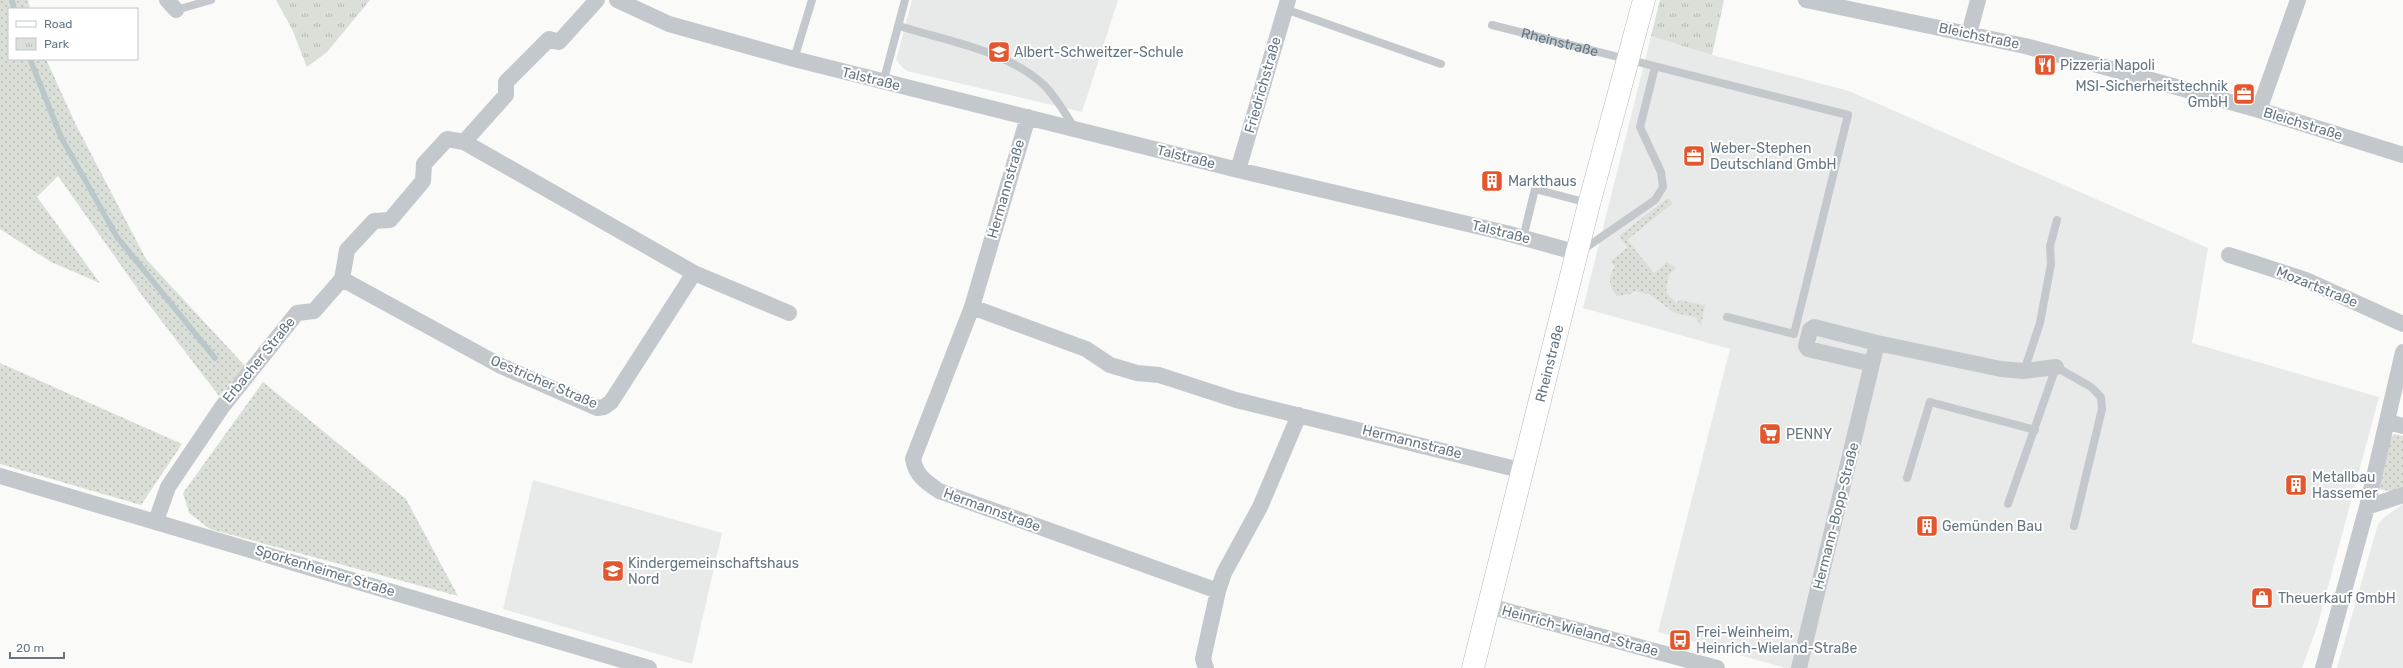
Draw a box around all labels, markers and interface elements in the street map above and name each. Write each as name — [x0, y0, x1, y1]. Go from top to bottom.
legend — [8, 8, 138, 60]
text: Road — [44, 17, 72, 31]
street label: Bleichstraße — [1937, 19, 2021, 53]
street label: Rheinstraße — [1519, 24, 1600, 60]
street label: Friedrichstraße — [1241, 35, 1285, 135]
text: Park — [44, 37, 70, 51]
school or university icon: Albert-Schweitzer-Schule — [986, 39, 1012, 65]
place label: Albert-Schweitzer-Schule — [1014, 44, 1184, 61]
restaurant icon: Pizzeria Napoli — [2032, 52, 2058, 78]
place label: Pizzeria Napoli — [2060, 57, 2155, 74]
street label: Talstraße — [840, 64, 902, 94]
place label: MSI-Sicherheitstechnik GmbH — [2075, 78, 2229, 111]
office icon: MSI-Sicherheitstechnik GmbH — [2231, 81, 2257, 107]
street label: Bleichstraße — [2261, 104, 2345, 144]
street label: Hermannstraße — [984, 138, 1028, 240]
place label: Weber-Stephen Deutschland GmbH — [1710, 140, 1836, 173]
street label: Talstraße — [1155, 142, 1217, 172]
office icon: Weber-Stephen Deutschland GmbH — [1681, 143, 1707, 169]
building icon: Markthaus — [1479, 168, 1505, 194]
place label: Markthaus — [1508, 173, 1577, 190]
street label: Talstraße — [1470, 217, 1532, 247]
street label: Mozartstraße — [2274, 263, 2360, 311]
street label: Erbacher Straße — [219, 313, 299, 406]
street label: Rheinstraße — [1531, 323, 1567, 404]
street label: Oestricher Straße — [488, 352, 600, 412]
street label: Hermannstraße — [1360, 421, 1464, 463]
supermarket icon: PENNY — [1757, 421, 1783, 447]
place label: PENNY — [1786, 426, 1832, 443]
street label: Hermann-Bopp-Straße — [1810, 441, 1863, 591]
place label: Metallbau Hassemer — [2312, 469, 2378, 502]
building icon: Metallbau Hassemer — [2283, 472, 2309, 498]
street label: Hermannstraße — [941, 485, 1043, 535]
building icon: Gemünden Bau — [1914, 513, 1940, 539]
place label: Gemünden Bau — [1942, 518, 2042, 535]
street label: Sporkenheimer Straße — [253, 542, 397, 600]
place label: Kindergemeinschaftshaus Nord — [628, 555, 799, 588]
school or university icon: Kindergemeinschaftshaus Nord — [600, 558, 626, 584]
shop icon: Theuerkauf GmbH — [2249, 585, 2275, 611]
place label: Theuerkauf GmbH — [2278, 590, 2396, 607]
street label: Heinrich-Wieland-Straße — [1500, 602, 1660, 660]
place label: Frei-Weinheim, Heinrich-Wieland-Straße — [1696, 624, 1857, 657]
bus stop icon: Frei-Weinheim, Heinrich-Wieland-Straße — [1667, 627, 1693, 653]
scale bar — [10, 634, 64, 660]
text: 20 m — [16, 641, 44, 655]

